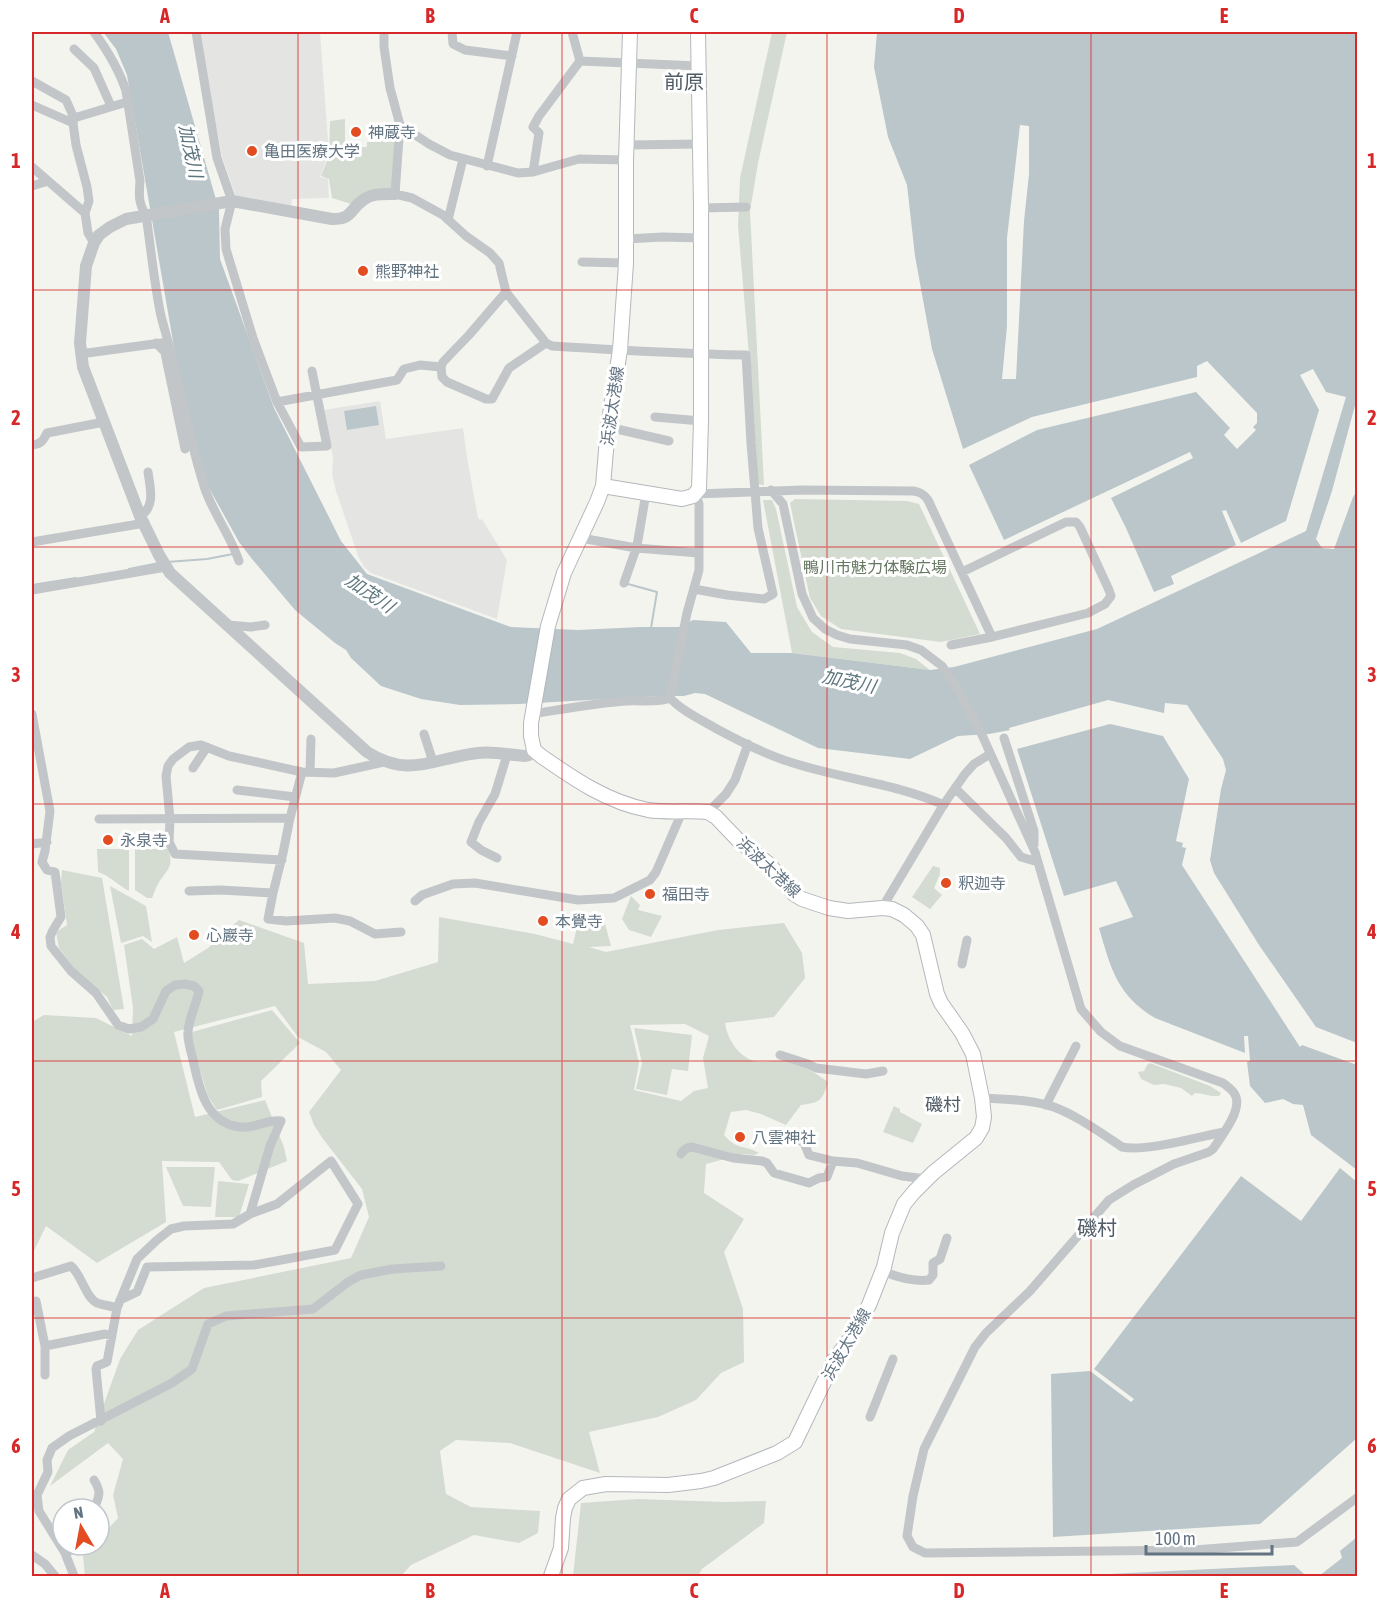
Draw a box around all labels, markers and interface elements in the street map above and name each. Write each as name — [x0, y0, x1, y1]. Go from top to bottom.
text: A — [159, 4, 170, 27]
text: B — [425, 4, 435, 27]
text: C — [690, 4, 699, 27]
text: D — [953, 4, 965, 27]
text: E — [1220, 4, 1229, 27]
district label: 前原 — [664, 70, 704, 93]
water label: 加茂川 — [175, 122, 207, 182]
place label: 神蔵寺 — [368, 123, 416, 141]
marker: 神蔵寺 — [349, 125, 363, 139]
place label: 亀田医療大学 — [264, 142, 360, 160]
marker: 亀田医療大学 — [245, 144, 259, 158]
text: 1 — [11, 149, 21, 172]
text: 1 — [1367, 149, 1377, 172]
place label: 熊野神社 — [375, 262, 439, 280]
marker: 熊野神社 — [356, 264, 370, 278]
street label: 浜波太港線 — [598, 365, 626, 447]
text: 2 — [11, 406, 21, 429]
text: 2 — [1367, 406, 1377, 429]
park label: 鴨川市魅力体験広場 — [803, 558, 947, 576]
water label: 加茂川 — [342, 569, 400, 618]
text: 3 — [11, 663, 21, 686]
text: 3 — [1367, 663, 1377, 686]
water label: 加茂川 — [820, 665, 880, 697]
place label: 永泉寺 — [120, 831, 168, 849]
marker: 永泉寺 — [101, 833, 115, 847]
street label: 浜波太港線 — [734, 833, 804, 901]
place label: 釈迦寺 — [958, 874, 1006, 892]
marker: 釈迦寺 — [939, 876, 953, 890]
place label: 福田寺 — [662, 885, 710, 903]
marker: 福田寺 — [643, 887, 657, 901]
place label: 本覺寺 — [555, 912, 603, 930]
marker: 本覺寺 — [536, 914, 550, 928]
text: 4 — [10, 920, 21, 943]
text: 4 — [1366, 920, 1377, 943]
place label: 心巖寺 — [206, 926, 254, 944]
marker: 心巖寺 — [187, 928, 201, 942]
district label: 磯村 — [925, 1094, 961, 1115]
place label: 八雲神社 — [752, 1128, 816, 1146]
marker: 八雲神社 — [733, 1130, 747, 1144]
text: 5 — [11, 1177, 21, 1200]
text: 5 — [1367, 1177, 1377, 1200]
district label: 磯村 — [1077, 1216, 1117, 1239]
street label: 浜波太港線 — [818, 1305, 874, 1383]
text: 6 — [11, 1434, 21, 1457]
text: 6 — [1367, 1434, 1377, 1457]
north arrow — [51, 1497, 111, 1557]
text: N — [72, 1503, 85, 1522]
scale bar — [1146, 1518, 1272, 1556]
text: 100 m — [1155, 1528, 1196, 1549]
text: A — [159, 1579, 170, 1602]
text: B — [425, 1579, 435, 1602]
text: C — [690, 1579, 699, 1602]
text: D — [953, 1579, 965, 1602]
text: E — [1220, 1579, 1229, 1602]

